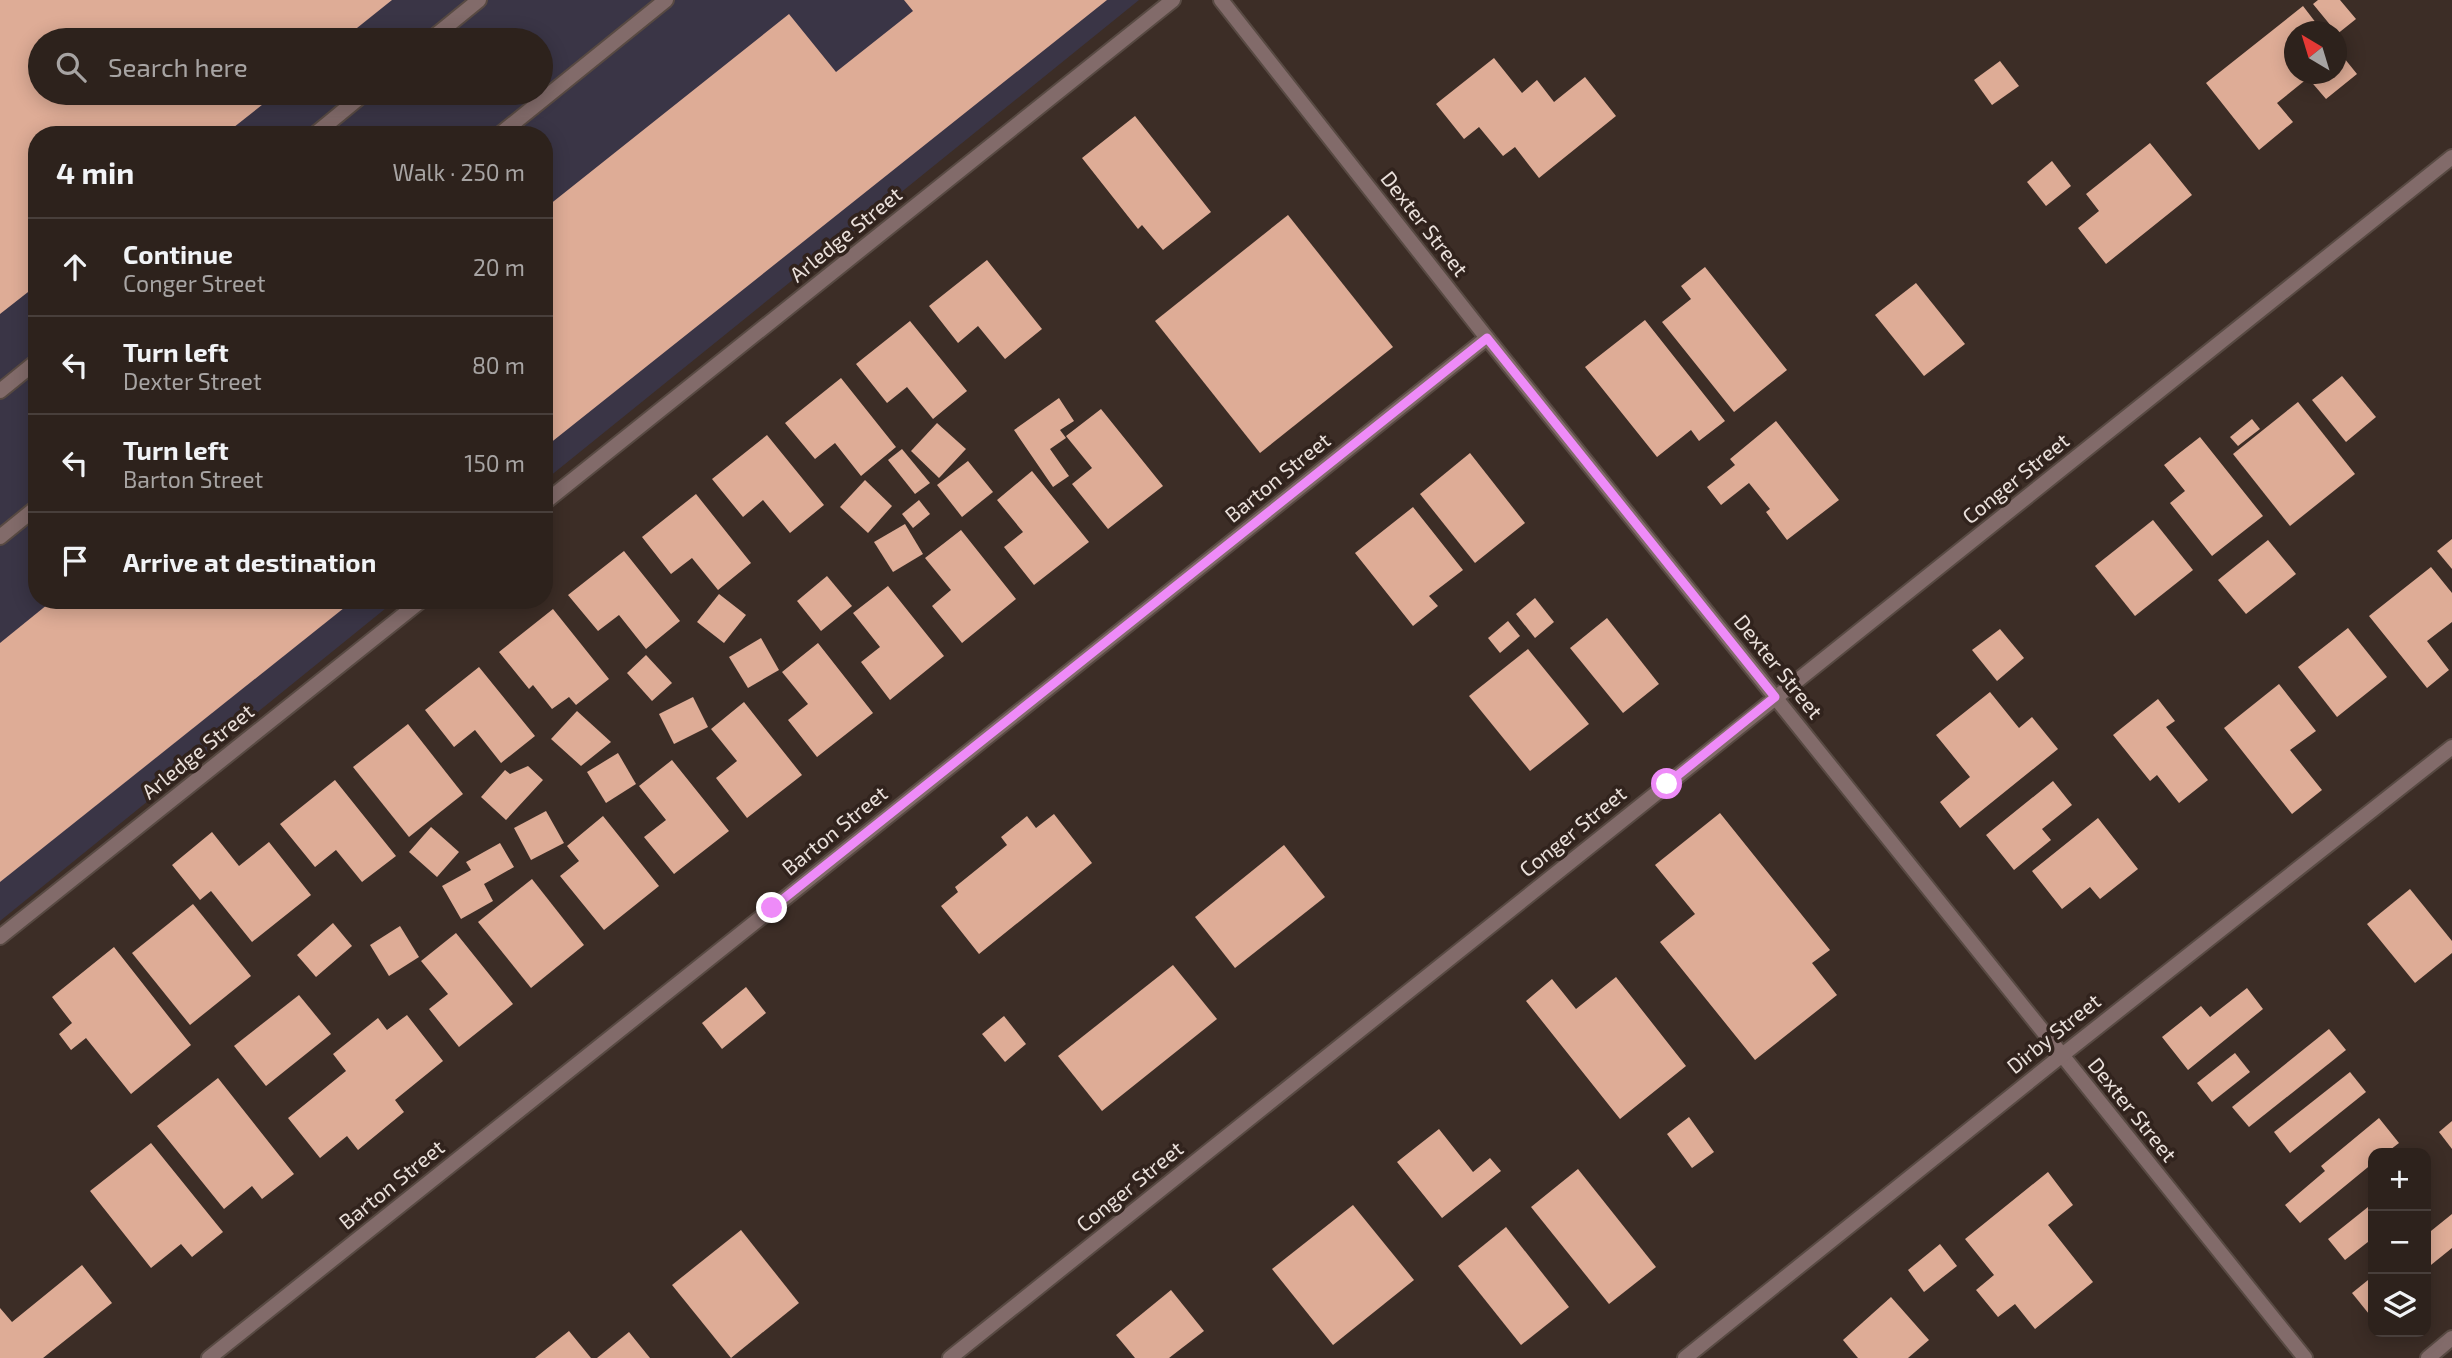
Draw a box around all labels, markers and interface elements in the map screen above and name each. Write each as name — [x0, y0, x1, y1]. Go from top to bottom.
north arrow — [2284, 21, 2347, 84]
search box — [28, 28, 553, 105]
icon: search — [52, 48, 90, 86]
text: Search here — [108, 51, 248, 82]
text: 4 min — [56, 154, 134, 190]
text: Walk · 250 m — [392, 158, 525, 186]
street label: Dexter Street — [1376, 165, 1474, 281]
street label: Arledge Street — [784, 181, 906, 287]
text: Continue — [123, 238, 233, 269]
icon: ahead — [56, 248, 94, 286]
text: 20 m — [473, 253, 525, 281]
text: Conger Street — [123, 269, 265, 297]
text: Turn left — [123, 336, 229, 367]
icon: left — [56, 346, 94, 384]
text: 80 m — [472, 351, 525, 379]
text: Dexter Street — [123, 367, 262, 395]
street label: Barton Street — [1219, 427, 1335, 527]
street label: Conger Street — [1957, 427, 2073, 528]
text: Turn left — [123, 434, 229, 465]
icon: left — [56, 444, 94, 482]
text: 150 m — [464, 449, 525, 477]
text: Barton Street — [123, 465, 263, 493]
icon: arrive — [56, 542, 94, 580]
text: Arrive at destination — [123, 546, 376, 577]
street label: Dexter Street — [1730, 609, 1829, 723]
street label: Arledge Street — [136, 698, 258, 804]
route start — [1651, 768, 1682, 799]
street label: Barton Street — [776, 780, 892, 880]
street label: Conger Street — [1514, 780, 1630, 881]
route end — [756, 892, 787, 923]
street label: Dirby Street — [2001, 988, 2105, 1078]
street label: Dexter Street — [2084, 1052, 2183, 1166]
street label: Barton Street — [333, 1134, 449, 1234]
street label: Conger Street — [1071, 1135, 1187, 1236]
map controls — [2368, 1148, 2431, 1337]
button: + — [2368, 1148, 2431, 1211]
button: − — [2368, 1211, 2431, 1274]
button: layers — [2368, 1274, 2431, 1337]

